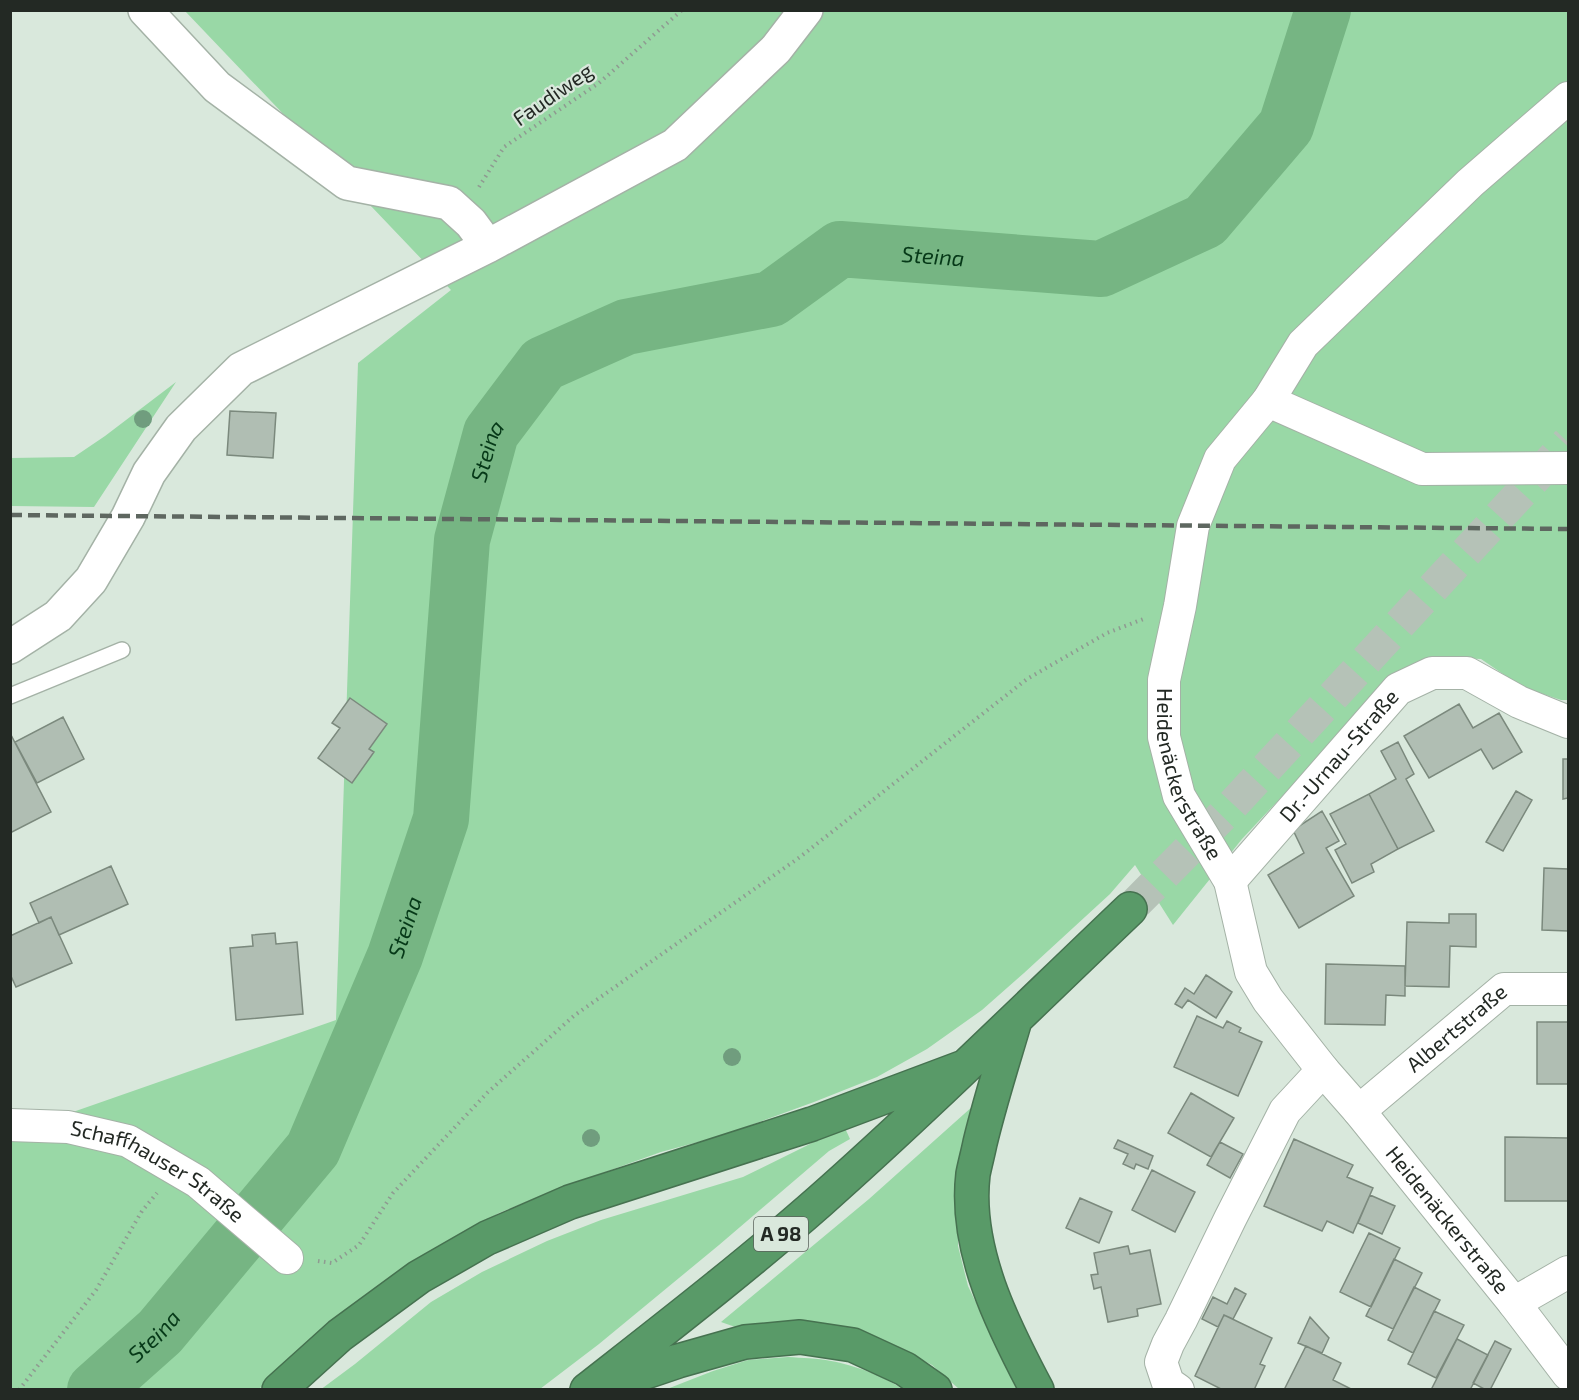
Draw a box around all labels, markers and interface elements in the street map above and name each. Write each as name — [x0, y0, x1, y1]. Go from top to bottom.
street label: Faudiweg — [507, 57, 597, 130]
water label: Steina — [901, 240, 966, 271]
water label: Steina — [464, 414, 508, 484]
street label: Dr.-Urnau-Straße — [1273, 684, 1403, 827]
street label: Heidenäckerstraße — [1153, 688, 1228, 864]
water label: Steina — [381, 893, 426, 961]
street label: Albertstraße — [1401, 978, 1511, 1077]
street label: Schaffhauser Straße — [68, 1114, 250, 1227]
street label: Heidenäckerstraße — [1381, 1141, 1515, 1298]
road number: A 98 — [754, 1217, 808, 1251]
water label: Steina — [122, 1304, 185, 1367]

